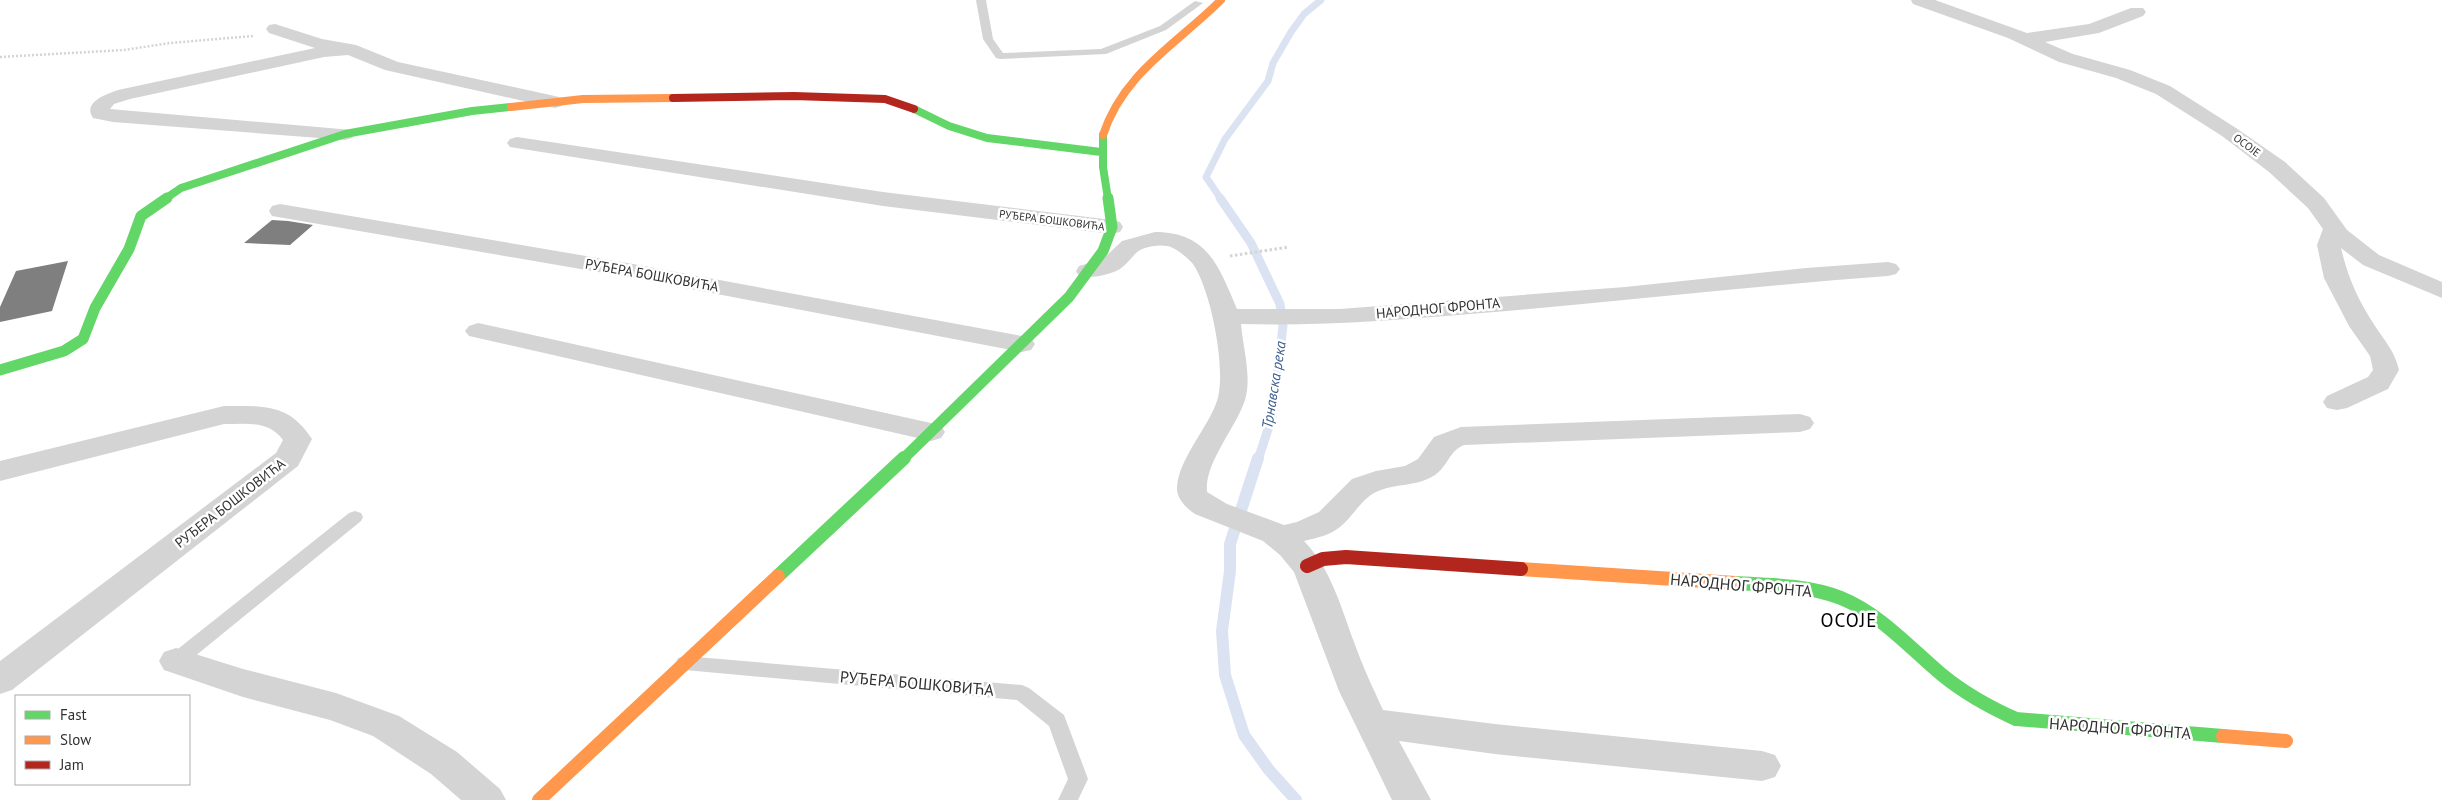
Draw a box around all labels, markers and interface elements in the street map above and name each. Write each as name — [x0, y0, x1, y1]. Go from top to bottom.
street label: ОСОЈЕ — [2231, 130, 2263, 160]
street label: РУЂЕРА БОШКОВИЋА — [998, 207, 1106, 233]
street label: РУЂЕРА БОШКОВИЋА — [584, 254, 721, 296]
street label: НАРОДНОГ ФРОНТА — [1375, 294, 1502, 322]
water label: Трнавска река — [1257, 339, 1290, 430]
street label: РУЂЕРА БОШКОВИЋА — [171, 454, 289, 552]
street label: НАРОДНОГ ФРОНТА — [1669, 569, 1813, 601]
district label: ОСОЈЕ — [1820, 608, 1878, 632]
street label: РУЂЕРА БОШКОВИЋА — [839, 666, 995, 700]
legend — [15, 695, 190, 785]
text: Fast — [60, 705, 87, 724]
street label: НАРОДНОГ ФРОНТА — [2048, 713, 2192, 743]
text: Slow — [60, 730, 91, 749]
text: Jam — [59, 755, 84, 774]

